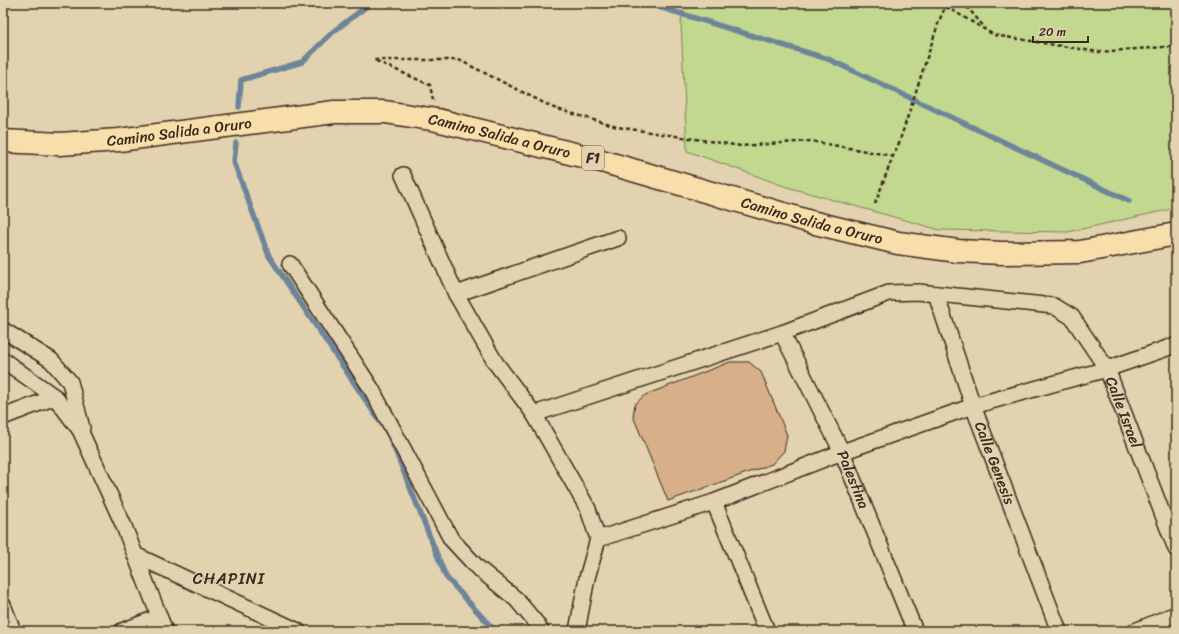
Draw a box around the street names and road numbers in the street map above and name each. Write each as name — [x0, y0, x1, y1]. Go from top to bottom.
street label: Camino Salida a Oruro — [427, 106, 574, 166]
street label: Camino Salida a Oruro — [106, 110, 254, 154]
road number: F1 — [582, 146, 604, 170]
street label: Camino Salida a Oruro — [738, 189, 886, 252]
street label: Calle Israel — [1098, 373, 1149, 453]
street label: Calle Genesis — [967, 418, 1023, 509]
street label: Palestina — [830, 446, 877, 513]

